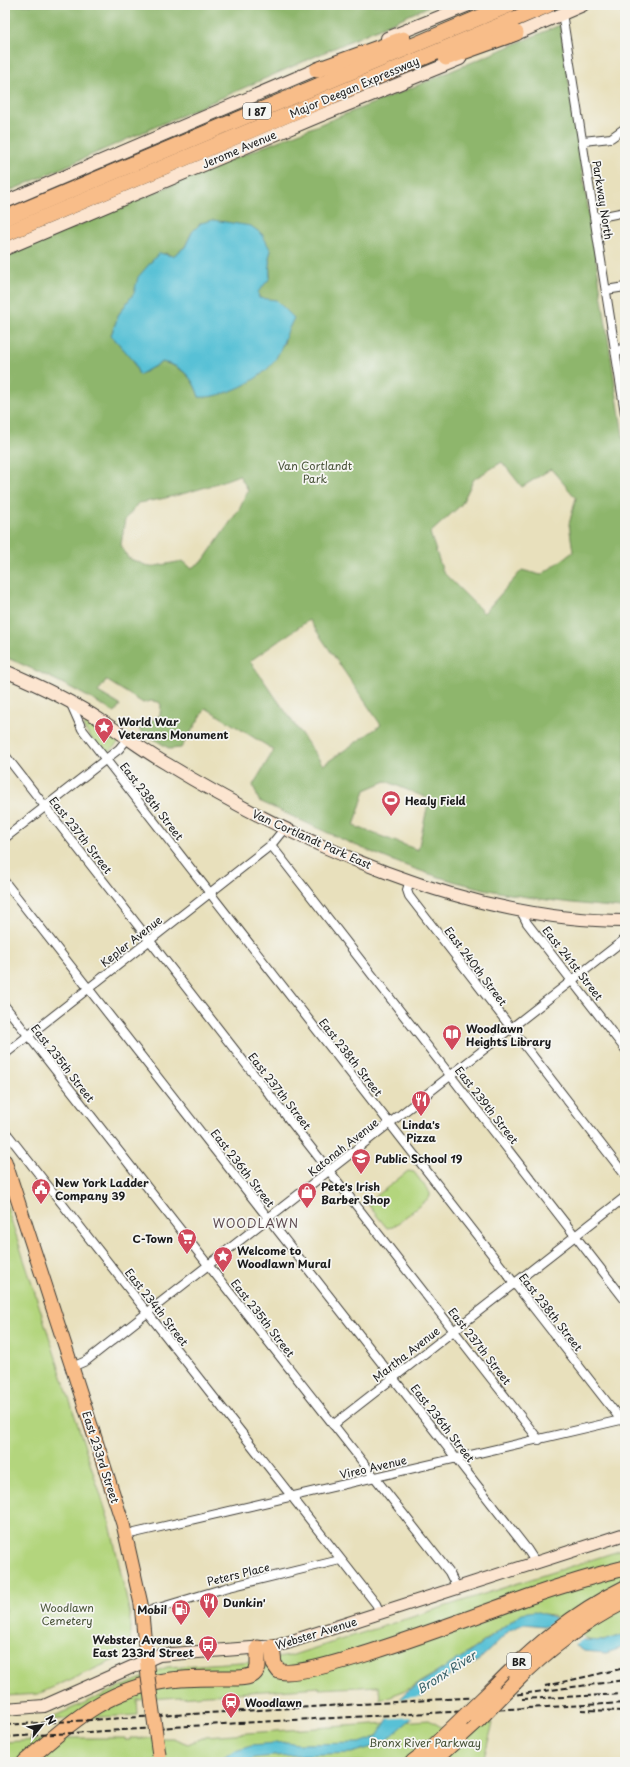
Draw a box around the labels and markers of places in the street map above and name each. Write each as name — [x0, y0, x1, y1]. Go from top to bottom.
place label: World War Veterans Monument — [118, 713, 229, 743]
place icon: World War Veterans Monument — [93, 716, 115, 744]
sports icon: Healy Field — [380, 789, 402, 817]
place label: Healy Field — [405, 792, 466, 809]
place label: Woodlawn Heights Library — [466, 1020, 551, 1050]
library icon: Woodlawn Heights Library — [441, 1023, 463, 1051]
restaurant icon: Linda's Pizza — [410, 1089, 432, 1117]
place label: Linda's Pizza — [402, 1116, 440, 1146]
school or university icon: Public School 19 — [350, 1147, 372, 1175]
place label: Public School 19 — [375, 1150, 463, 1167]
place label: New York Ladder Company 39 — [55, 1174, 149, 1204]
public building icon: New York Ladder Company 39 — [30, 1177, 52, 1205]
place label: Pete's Irish Barber Shop — [321, 1178, 390, 1208]
shop icon: Pete's Irish Barber Shop — [296, 1181, 318, 1209]
supermarket icon: C-Town — [176, 1227, 198, 1255]
place label: C-Town — [133, 1230, 173, 1247]
place label: Welcome to Woodlawn Mural — [237, 1242, 331, 1272]
place icon: Welcome to Woodlawn Mural — [212, 1245, 234, 1273]
restaurant icon: Dunkin' — [198, 1591, 220, 1619]
place label: Dunkin' — [223, 1594, 266, 1611]
fuel station icon: Mobil — [170, 1598, 192, 1626]
place label: Mobil — [137, 1601, 167, 1618]
place label: Webster Avenue & East 233rd Street — [92, 1631, 194, 1661]
bus stop icon: Webster Avenue & East 233rd Street — [197, 1634, 219, 1662]
station icon: Woodlawn — [220, 1691, 242, 1719]
place label: Woodlawn — [245, 1694, 302, 1711]

